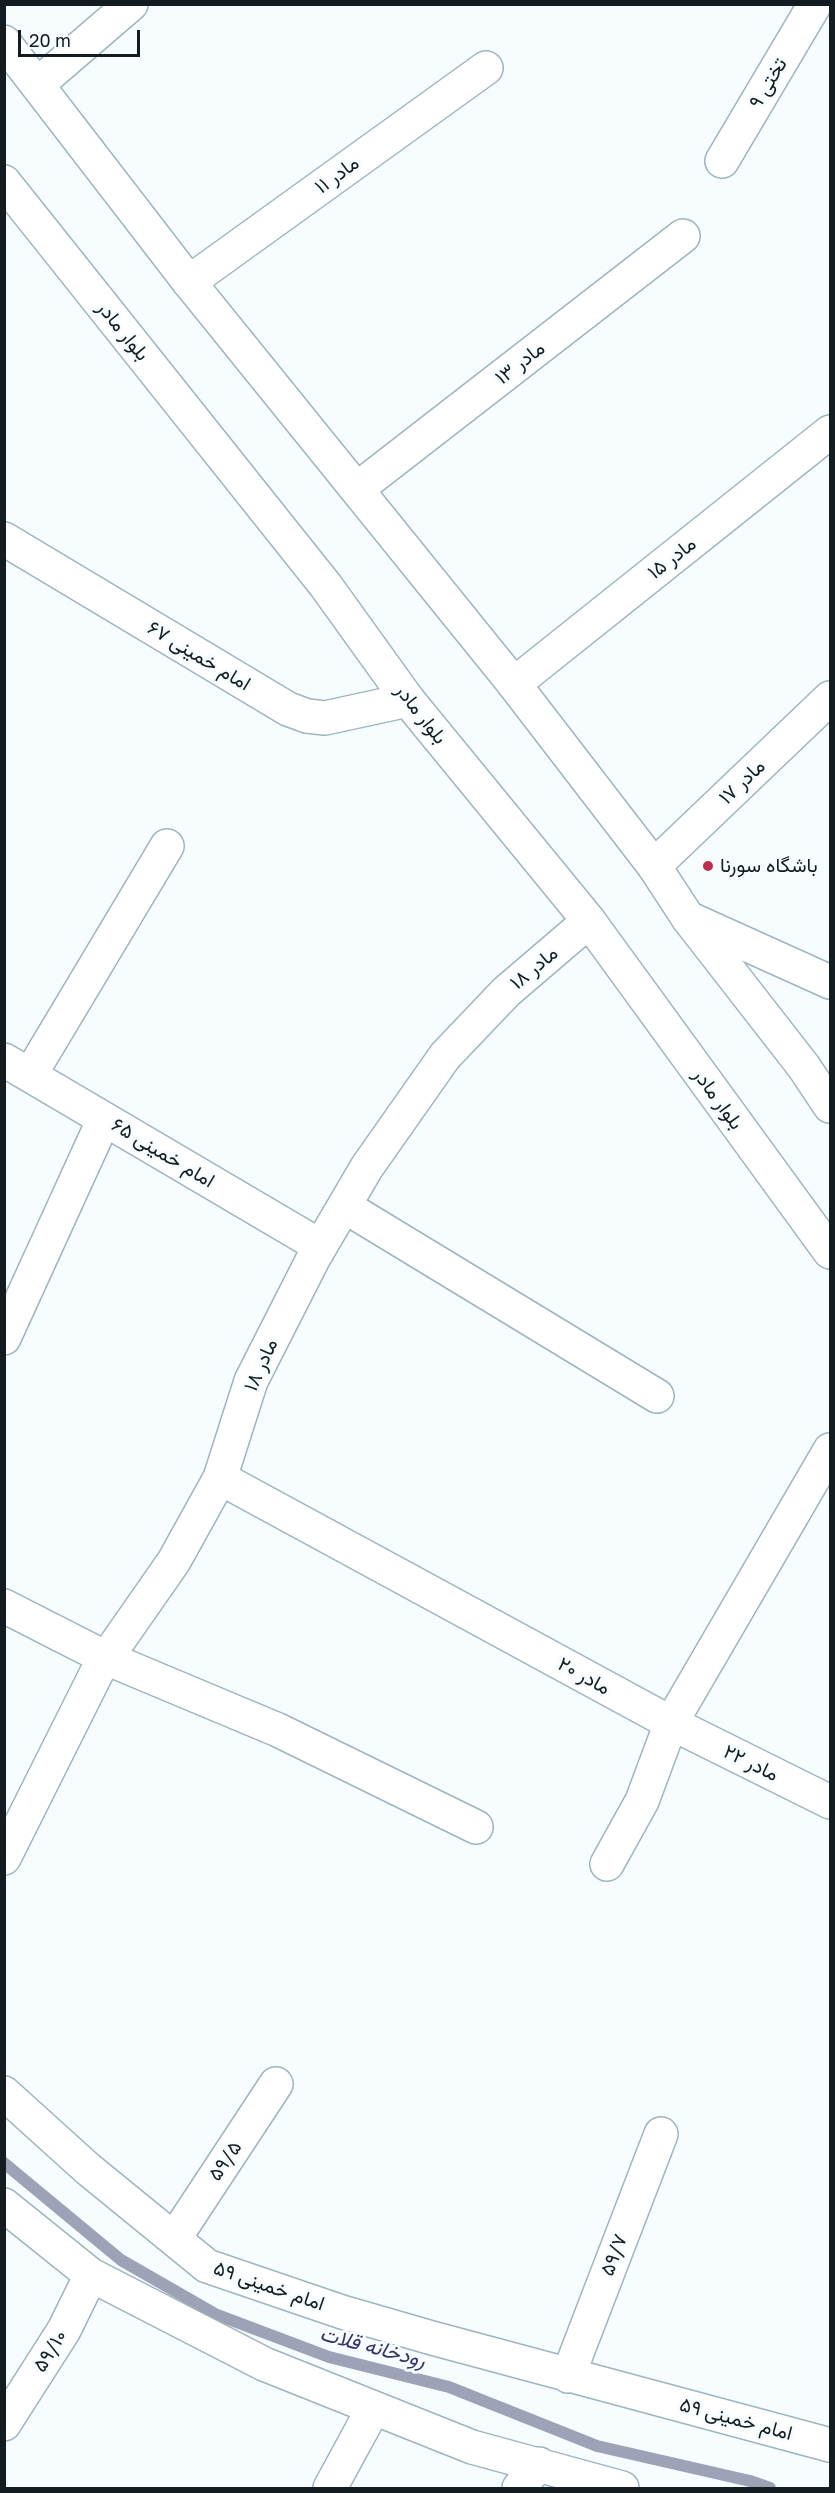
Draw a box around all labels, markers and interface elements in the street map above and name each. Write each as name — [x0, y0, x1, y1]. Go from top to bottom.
scale bar — [21, 18, 142, 56]
text: 20 m — [29, 29, 71, 51]
street label: تختی ۹ — [744, 53, 792, 113]
street label: مادر ۱۱ — [310, 151, 364, 199]
street label: بلوار مادر — [92, 296, 154, 366]
street label: مادر ۱۳ — [490, 336, 550, 390]
street label: مادر ۱۵ — [643, 532, 701, 584]
street label: امام خمینی ۶۷ — [143, 616, 255, 696]
street label: بلوار مادر — [390, 679, 452, 749]
street label: مادر ۱۷ — [714, 754, 770, 810]
place label: باشگاه سورنا — [720, 854, 818, 878]
marker: باشگاه سورنا — [701, 859, 715, 873]
street label: مادر ۱۸ — [505, 941, 563, 995]
street label: بلوار مادر — [688, 1064, 748, 1134]
street label: امام خمینی ۶۵ — [107, 1113, 219, 1193]
street label: مادر ۱۸ — [239, 1335, 283, 1395]
street label: مادر ۲۰ — [554, 1652, 614, 1700]
street label: مادر ۲۲ — [720, 1739, 782, 1787]
street label: ۵۹/۵ — [203, 2137, 247, 2185]
street label: ۵۹/۷ — [595, 2231, 633, 2279]
street label: امام خمینی ۵۹ — [210, 2256, 328, 2316]
water label: رودخانه قلات — [317, 2321, 429, 2373]
street label: ۵۹/۱۰ — [28, 2325, 72, 2377]
street label: امام خمینی ۵۹ — [677, 2392, 795, 2446]

